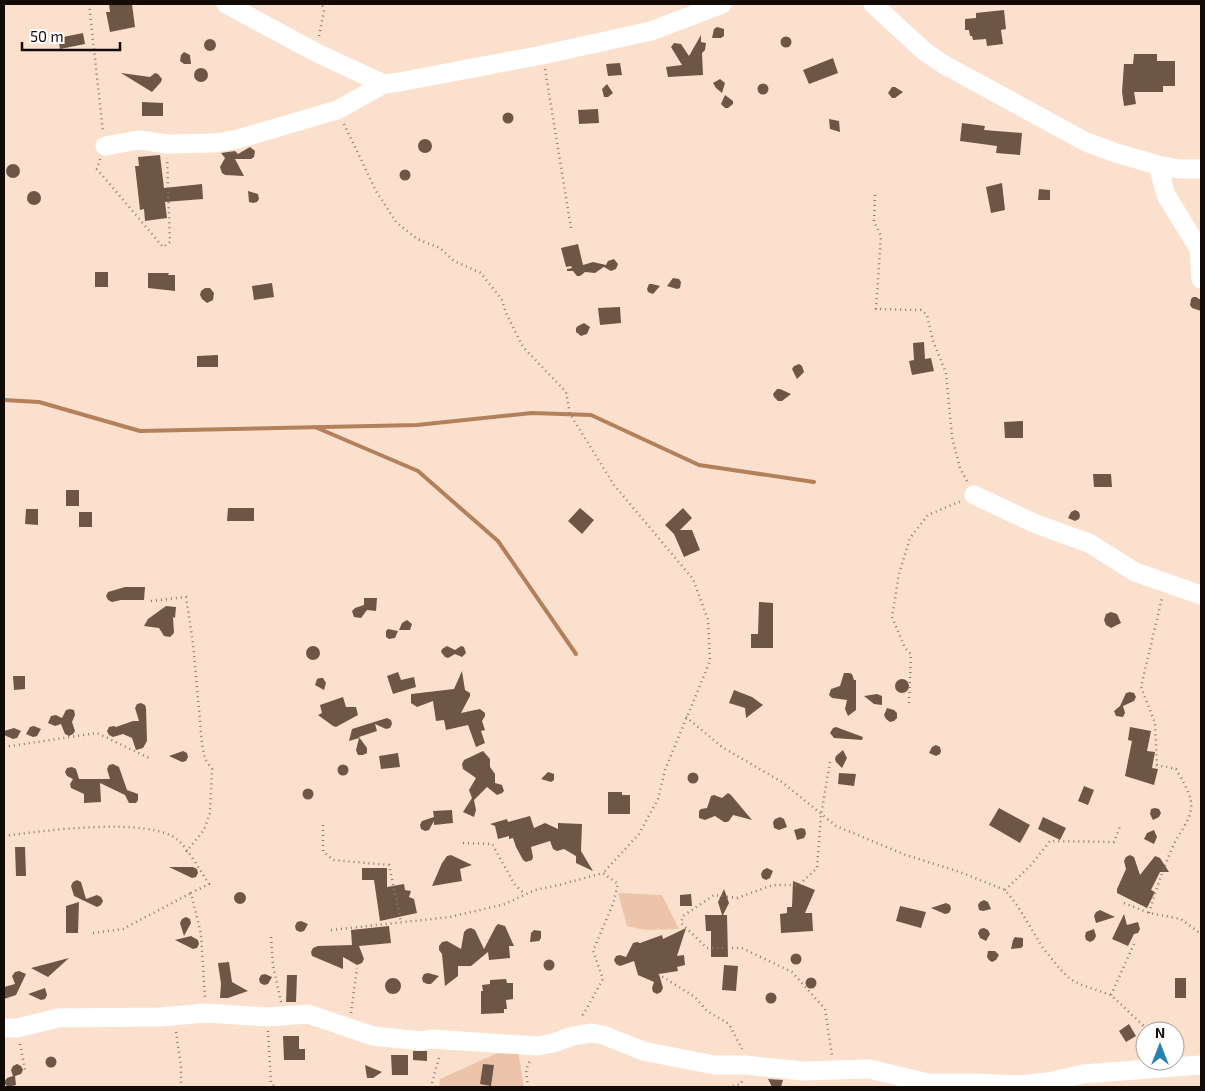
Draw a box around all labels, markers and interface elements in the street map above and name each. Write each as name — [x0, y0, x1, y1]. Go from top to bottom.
scale bar — [22, 20, 120, 52]
text: 50 m — [30, 27, 64, 45]
north arrow — [1135, 1021, 1185, 1071]
text: N — [1155, 1024, 1165, 1041]

